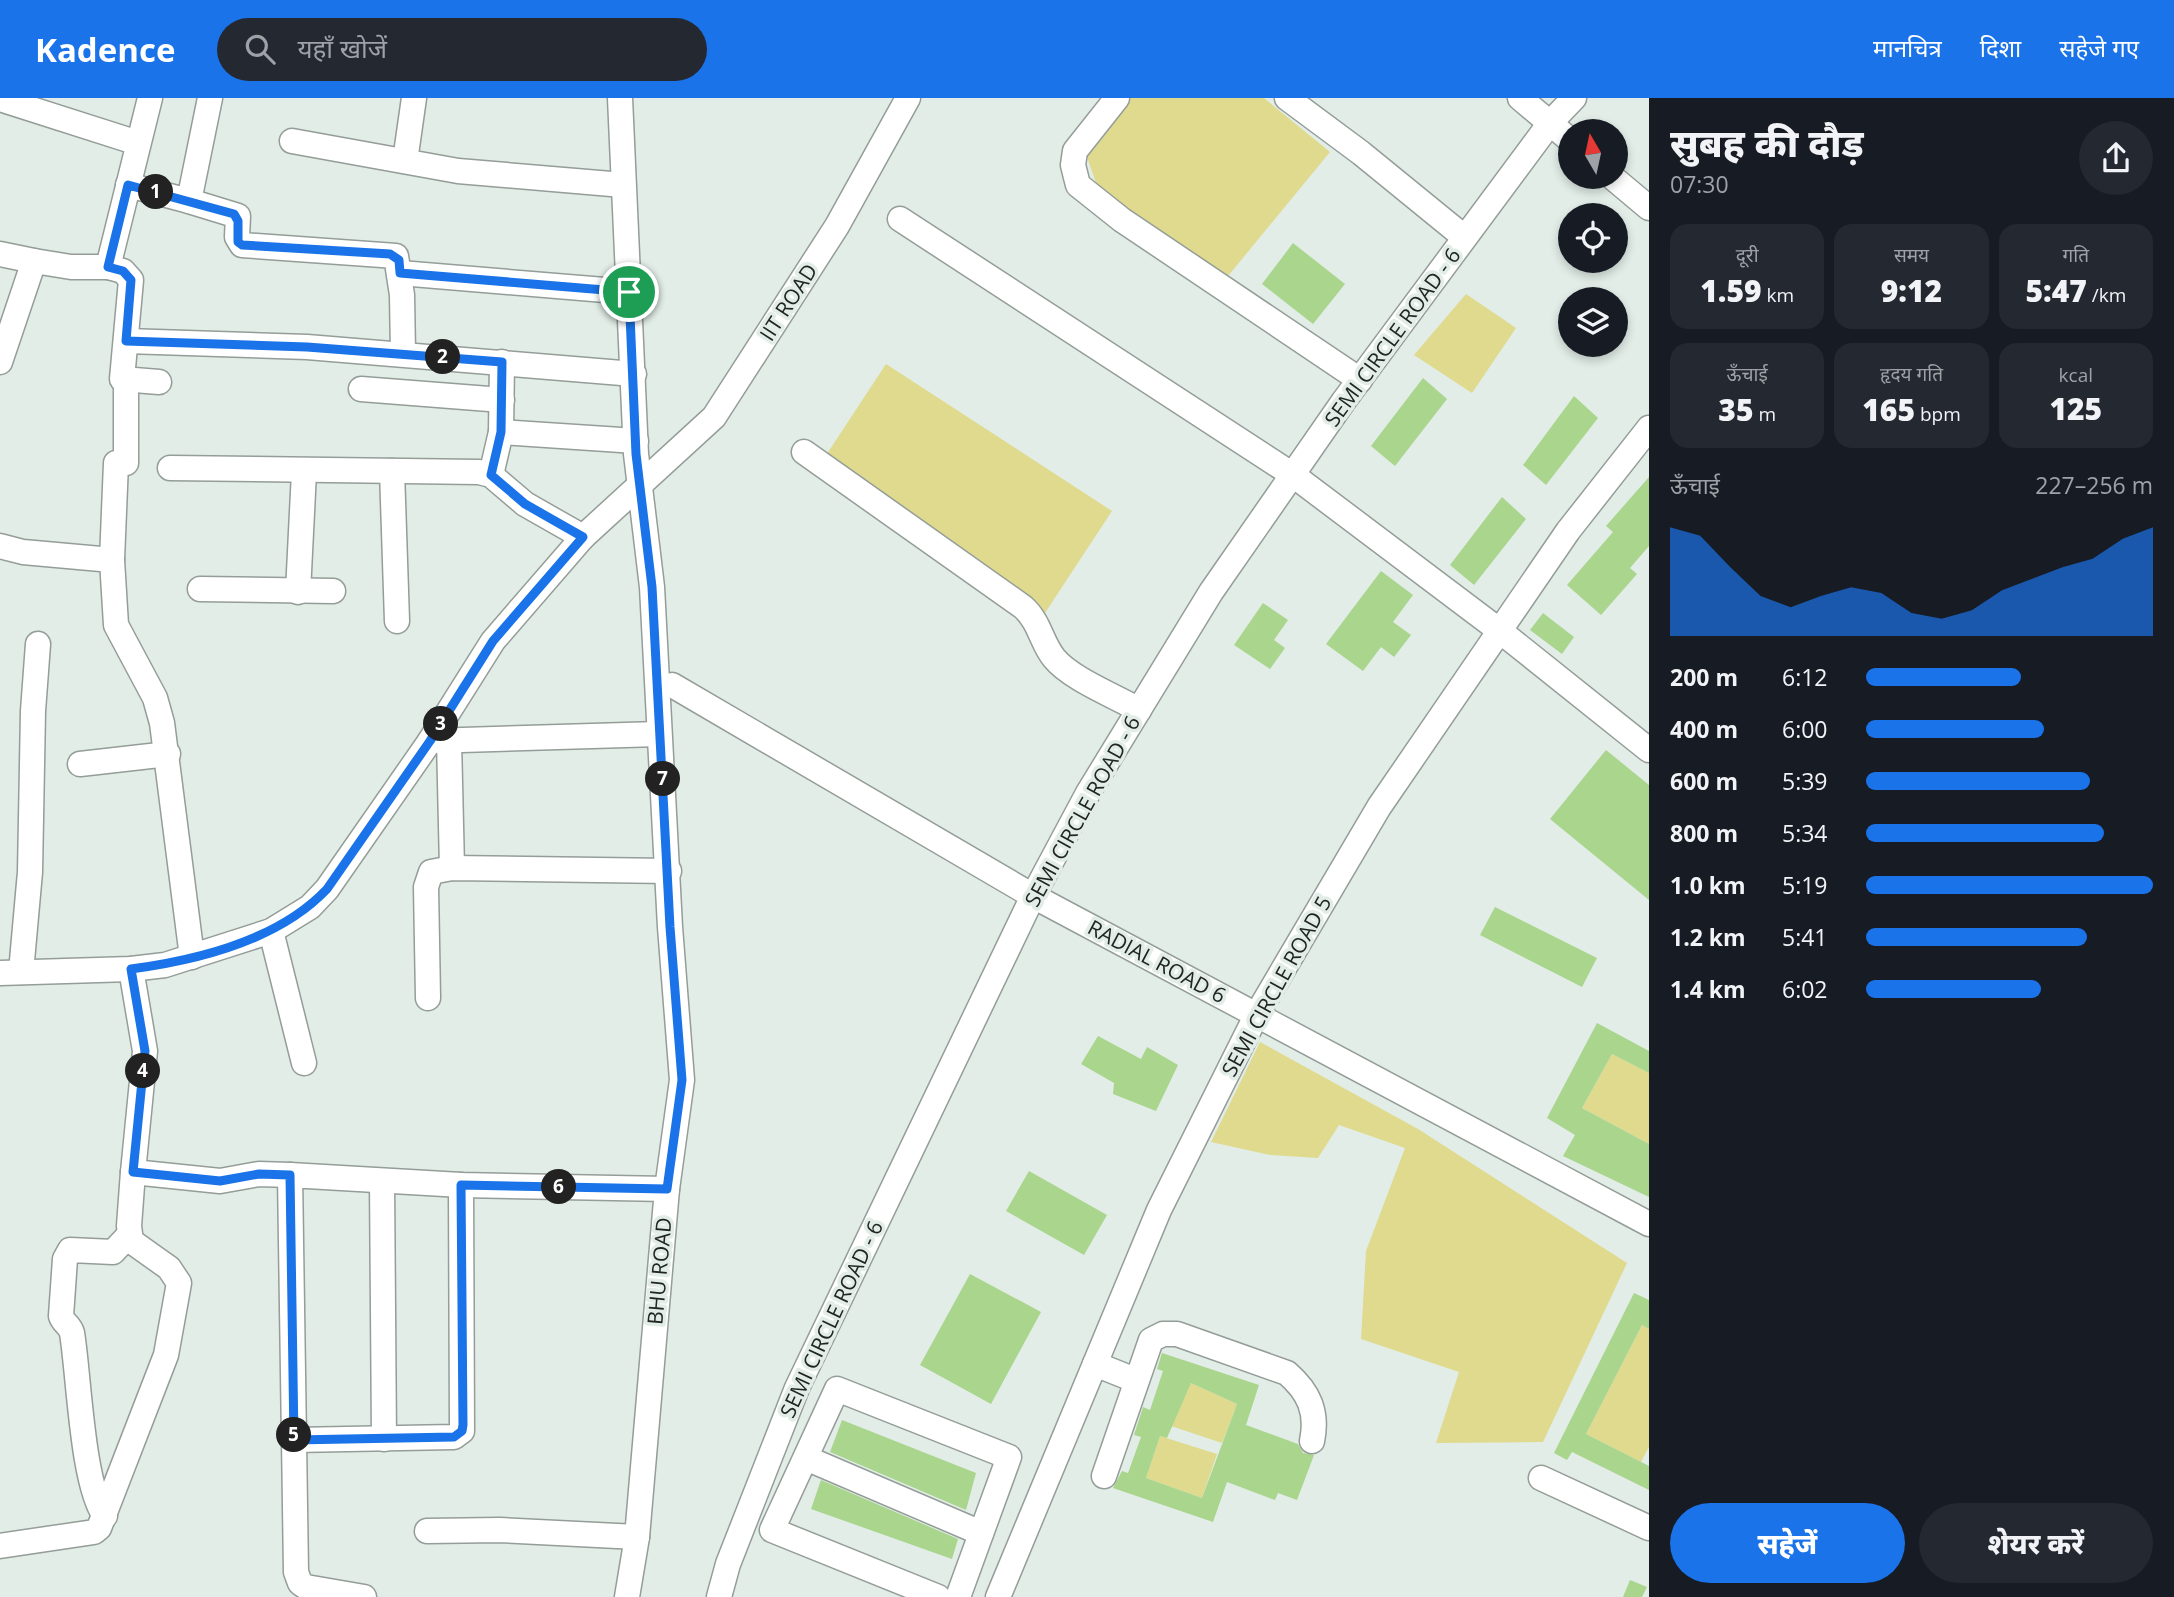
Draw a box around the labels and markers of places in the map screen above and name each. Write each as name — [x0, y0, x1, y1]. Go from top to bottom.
pin: 1 — [138, 174, 174, 210]
pin — [599, 262, 659, 322]
pin: 2 — [426, 340, 460, 374]
pin: 3 — [424, 706, 458, 742]
pin: 7 — [646, 762, 680, 796]
pin: 4 — [125, 1054, 160, 1088]
pin: 6 — [542, 1170, 576, 1204]
pin: 5 — [276, 1418, 312, 1452]

